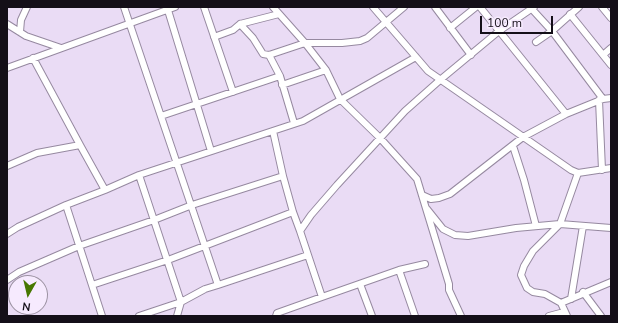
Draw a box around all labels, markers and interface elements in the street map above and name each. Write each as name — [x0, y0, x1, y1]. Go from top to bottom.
scale bar — [482, 8, 555, 34]
text: 100 m — [487, 15, 522, 31]
north arrow — [8, 275, 48, 315]
text: N — [21, 298, 32, 314]

